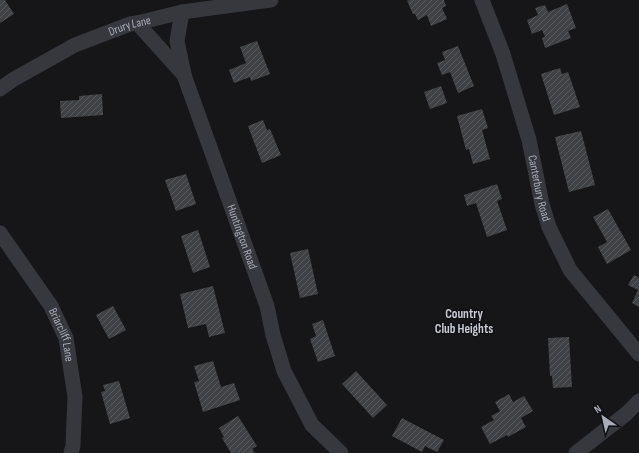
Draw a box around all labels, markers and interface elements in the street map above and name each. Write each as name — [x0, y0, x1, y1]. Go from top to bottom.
street label: Drury Lane — [106, 12, 152, 39]
street label: Canterbury Road — [525, 154, 554, 223]
street label: Huntington Road — [224, 202, 261, 271]
street label: Briarcliff Lane — [45, 305, 77, 363]
district label: Country Club Heights — [435, 306, 493, 337]
north arrow — [583, 397, 623, 437]
text: N — [592, 402, 604, 416]

